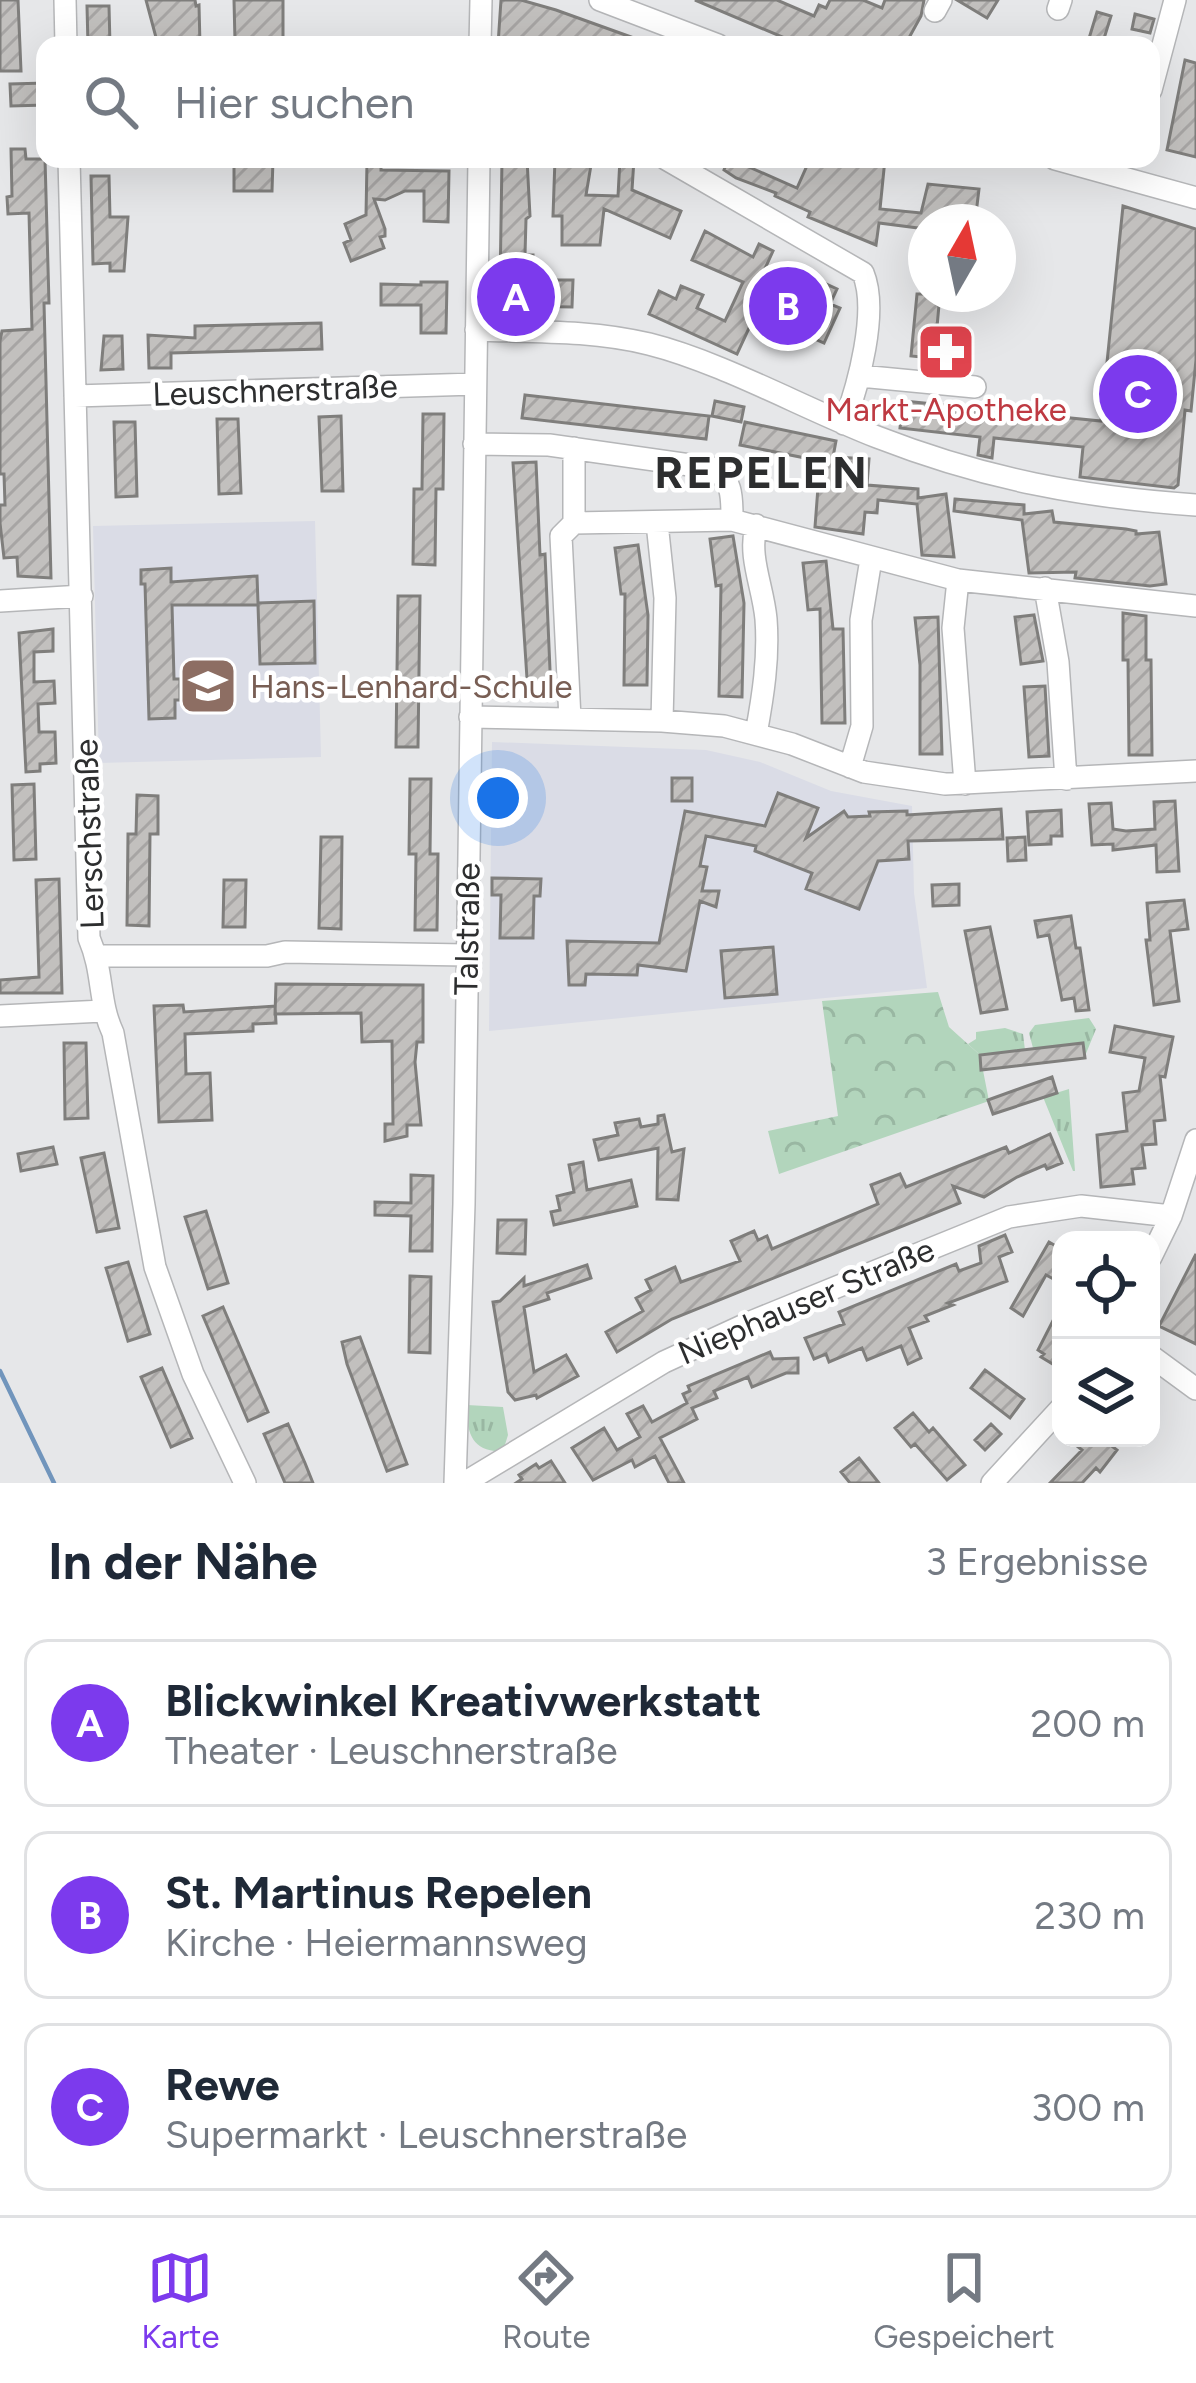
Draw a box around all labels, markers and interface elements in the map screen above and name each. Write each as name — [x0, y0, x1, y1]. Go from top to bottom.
search box — [36, 36, 1160, 168]
icon: search — [78, 69, 144, 135]
text: Hier suchen — [174, 75, 414, 129]
north arrow — [908, 204, 1016, 312]
pin: A — [477, 252, 555, 342]
pin: B — [749, 261, 827, 351]
pharmacy icon: Markt-Apotheke — [915, 321, 977, 383]
pin: C — [1099, 349, 1177, 439]
street label: Leuschnerstraße — [152, 366, 398, 414]
place label: Markt-Apotheke — [825, 390, 1067, 429]
district label: REPELEN — [654, 445, 870, 499]
school or university icon: Hans-Lenhard-Schule — [177, 655, 239, 717]
place label: Hans-Lenhard-Schule — [250, 667, 572, 706]
street label: Lerschstraße — [66, 738, 112, 930]
your location — [468, 768, 528, 828]
street label: Talstraße — [446, 862, 488, 996]
street label: Niephauser Straße — [672, 1229, 940, 1373]
map controls — [1052, 1231, 1160, 1447]
button: locate — [1052, 1231, 1160, 1339]
button: layers — [1052, 1339, 1160, 1447]
text: In der Nähe — [48, 1531, 318, 1592]
text: 3 Ergebnisse — [925, 1538, 1148, 1585]
text: Blickwinkel Kreativwerkstatt — [165, 1673, 761, 1727]
text: A — [76, 1700, 104, 1747]
text: 200 m — [1030, 1700, 1145, 1747]
text: Theater · Leuschnerstraße — [165, 1727, 618, 1774]
text: St. Martinus Repelen — [165, 1865, 592, 1919]
text: B — [78, 1892, 102, 1939]
text: 230 m — [1034, 1892, 1145, 1939]
text: Kirche · Heiermannsweg — [165, 1919, 588, 1966]
text: Rewe — [165, 2057, 280, 2111]
text: C — [76, 2084, 104, 2131]
text: 300 m — [1031, 2084, 1145, 2131]
text: Supermarkt · Leuschnerstraße — [165, 2111, 687, 2158]
tab: Karte — [141, 2245, 220, 2356]
tab: Route — [502, 2245, 591, 2356]
tab: Gespeichert — [873, 2245, 1055, 2356]

